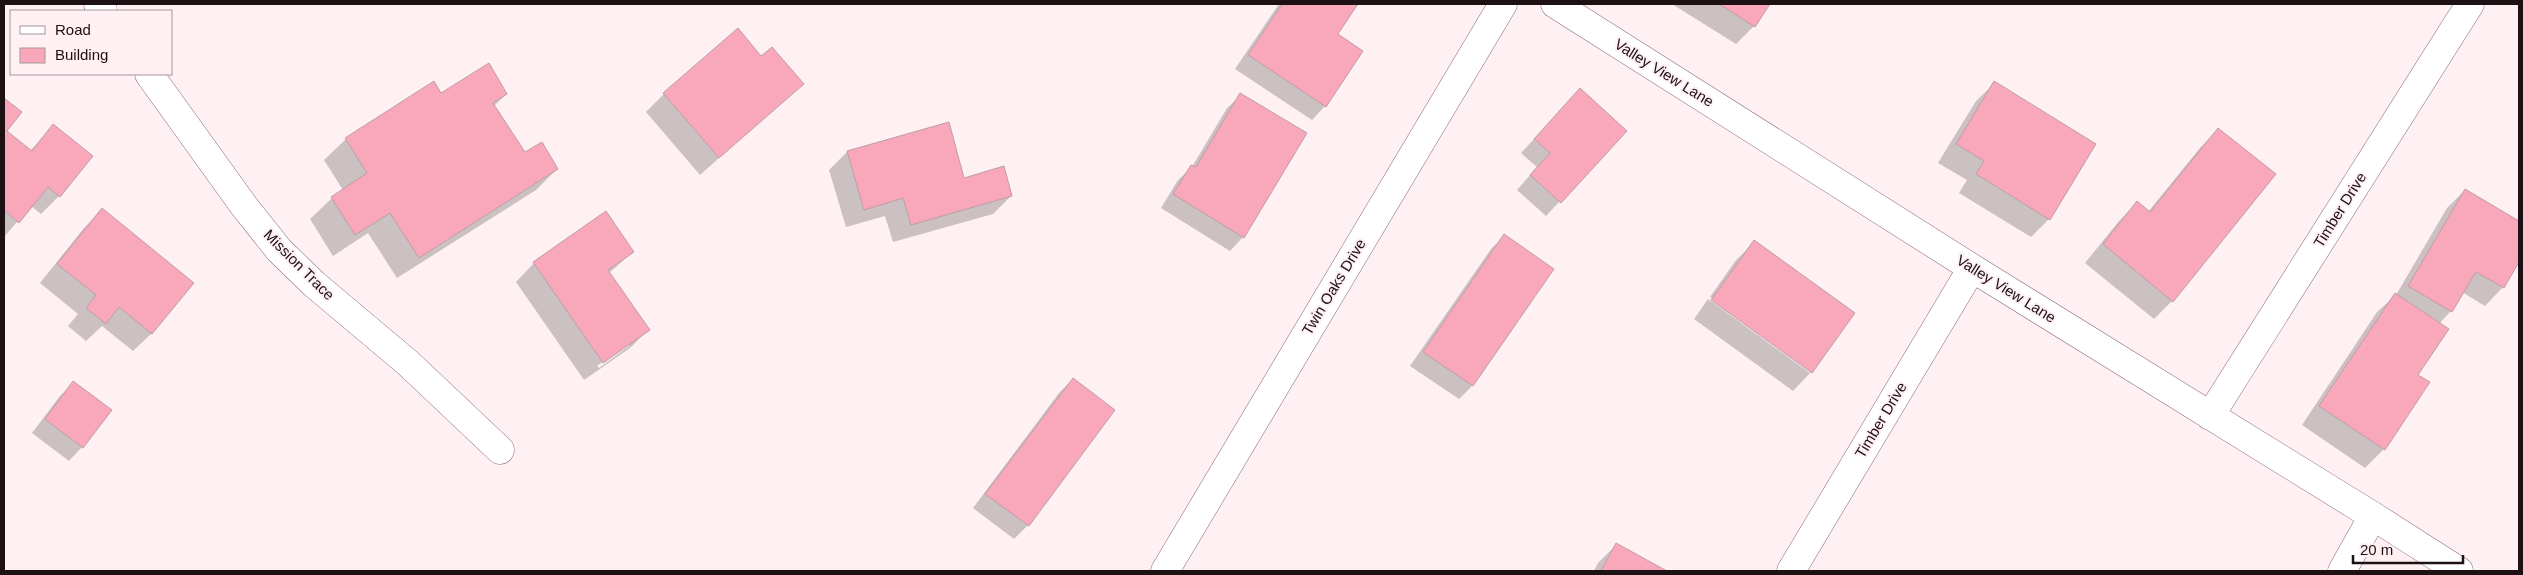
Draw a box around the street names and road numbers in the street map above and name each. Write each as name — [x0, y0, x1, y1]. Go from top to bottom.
street label: Valley View Lane — [1612, 35, 1717, 110]
street label: Timber Drive — [2310, 169, 2369, 250]
street label: Mission Trace — [261, 226, 338, 303]
street label: Twin Oaks Drive — [1298, 236, 1369, 338]
street label: Valley View Lane — [1954, 251, 2059, 326]
street label: Timber Drive — [1851, 379, 1910, 461]

